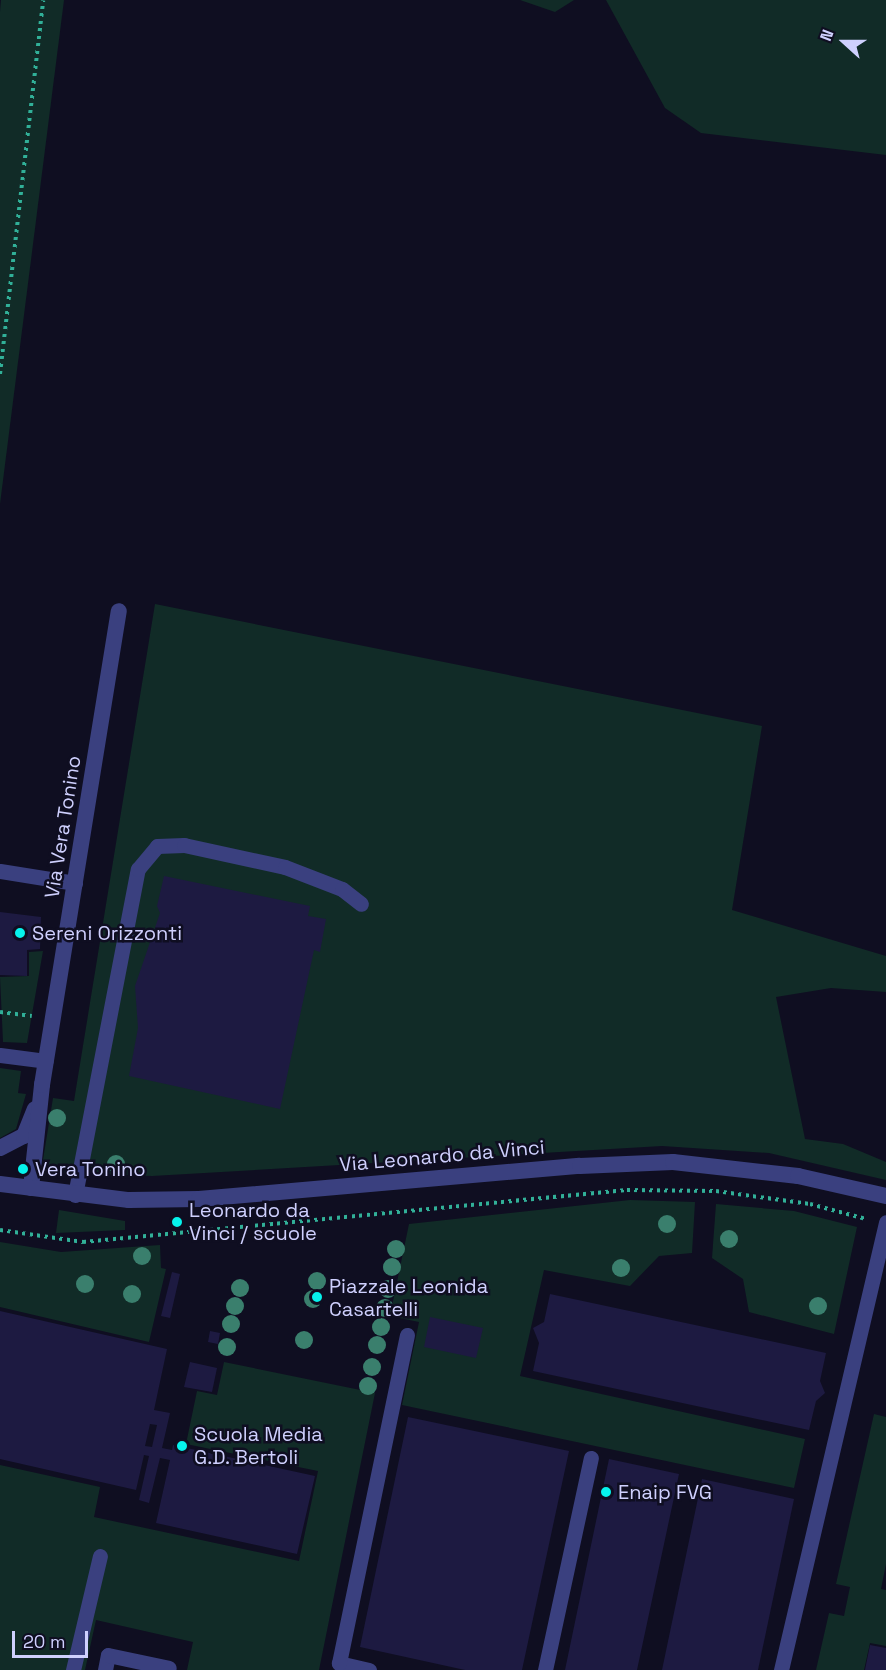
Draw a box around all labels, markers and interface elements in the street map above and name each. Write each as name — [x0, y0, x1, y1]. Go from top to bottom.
north arrow — [814, 12, 874, 72]
text: N — [815, 27, 838, 44]
street label: Via Vera Tonino — [40, 753, 86, 901]
place label: Sereni Orizzonti — [32, 921, 182, 945]
marker: Sereni Orizzonti — [13, 926, 27, 940]
street label: Via Leonardo da Vinci — [338, 1135, 546, 1177]
place label: Vera Tonino — [35, 1157, 146, 1181]
marker: Vera Tonino — [16, 1162, 30, 1176]
place label: Leonardo da Vinci / scuole — [189, 1198, 317, 1245]
marker: Leonardo da Vinci / scuole — [170, 1215, 184, 1229]
place label: Piazzale Leonida Casartelli — [329, 1274, 488, 1321]
marker: Piazzale Leonida Casartelli — [310, 1290, 324, 1304]
place label: Scuola Media G.D. Bertoli — [194, 1422, 323, 1469]
marker: Scuola Media G.D. Bertoli — [175, 1439, 189, 1453]
place label: Enaip FVG — [618, 1480, 712, 1504]
marker: Enaip FVG — [599, 1485, 613, 1499]
scale bar — [15, 1619, 92, 1657]
text: 20 m — [23, 1630, 66, 1653]

